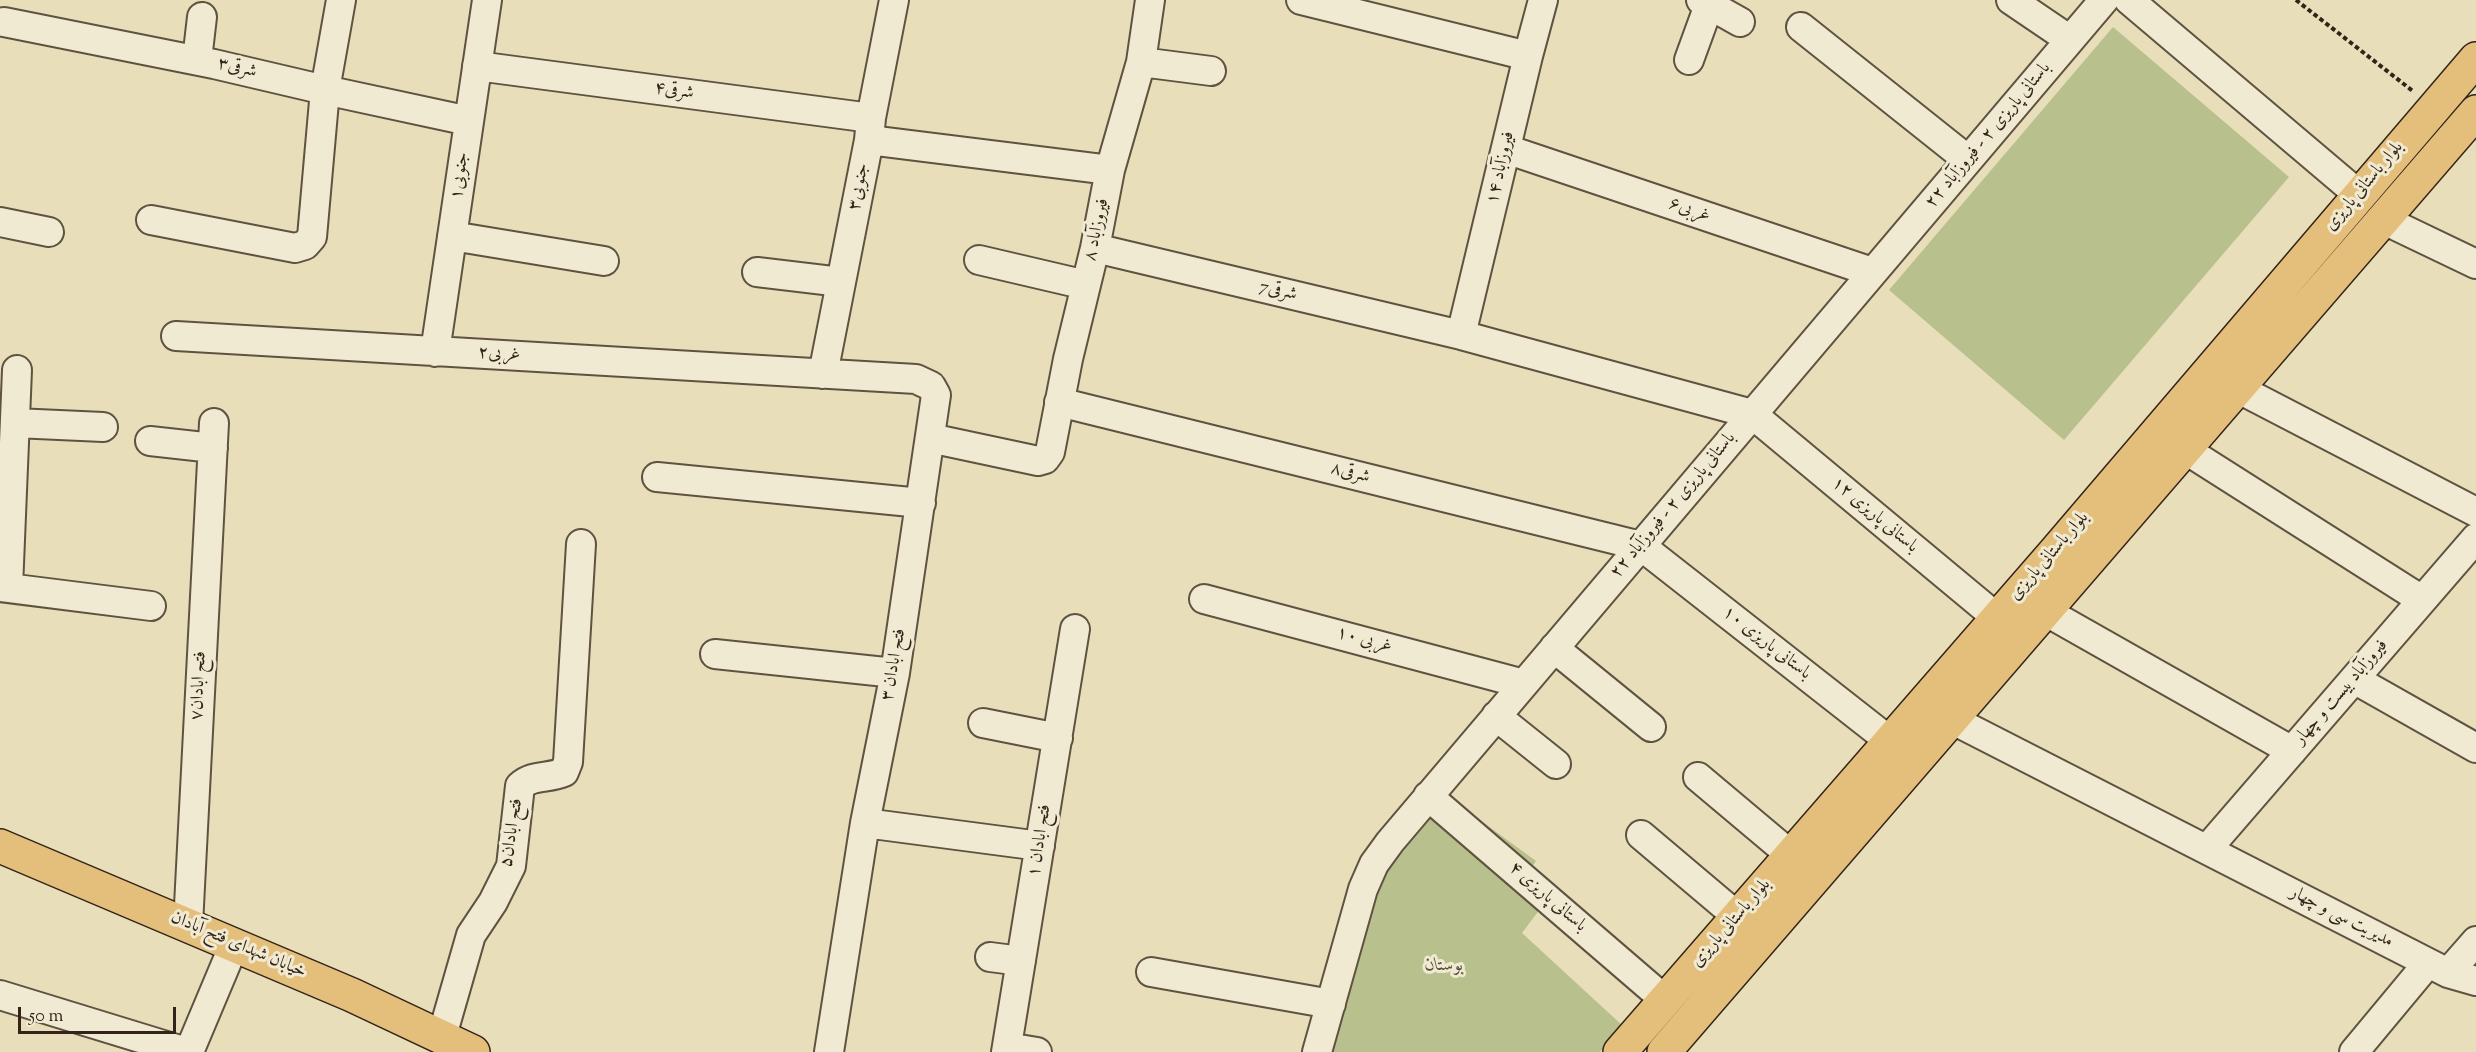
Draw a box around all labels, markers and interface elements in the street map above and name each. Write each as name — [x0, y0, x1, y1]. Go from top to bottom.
street label: شرقی۳ — [215, 54, 259, 84]
street label: باستانی پاریزی ۲ - فیروزآباد ۲۲ — [1922, 59, 2056, 213]
street label: شرقی۴ — [653, 79, 695, 105]
street label: فیروزآباد ۱۴ — [1483, 130, 1521, 206]
street label: بلوار باستانی پاریزی — [2321, 138, 2409, 236]
street label: جنوبی۱ — [447, 151, 475, 201]
street label: جنوبی۳ — [845, 162, 875, 212]
street label: غربی۶ — [1665, 194, 1713, 228]
street label: فیروزآباد ۸ — [1081, 197, 1115, 263]
street label: شرقی7 — [1257, 277, 1299, 307]
street label: غربی۲ — [477, 343, 521, 367]
street label: باستانی پاریزی ۲ - فیروزآباد ۲۲ — [1607, 429, 1741, 583]
street label: شرقی۸ — [1328, 459, 1372, 489]
street label: باستانی پاریزی ۱۲ — [1826, 473, 1922, 559]
street label: بلوار باستانی پاریزی — [2006, 508, 2094, 606]
street label: باستانی پاریزی ۱۰ — [1717, 603, 1815, 685]
street label: غربی ۱۰ — [1334, 623, 1394, 659]
street label: فتح ابادان ۳ — [878, 627, 912, 703]
street label: فیروزآباد بیست و چهار — [2290, 636, 2394, 750]
street label: فتح ابادان۷ — [187, 651, 213, 721]
street label: فتح ابادان۵ — [497, 797, 529, 869]
street label: فتح ابادان ۱ — [1025, 803, 1057, 879]
street label: باستانی پاریزی ۴ — [1504, 858, 1590, 938]
street label: بلوار باستانی پاریزی — [1688, 875, 1776, 973]
street label: مدیریت سی و چهار — [2286, 883, 2396, 953]
street label: خیابان شهدای فتح آبادان — [167, 908, 309, 984]
park label: بوستان — [1425, 956, 1463, 978]
scale bar — [21, 995, 178, 1033]
text: 50 m — [29, 1004, 63, 1030]

